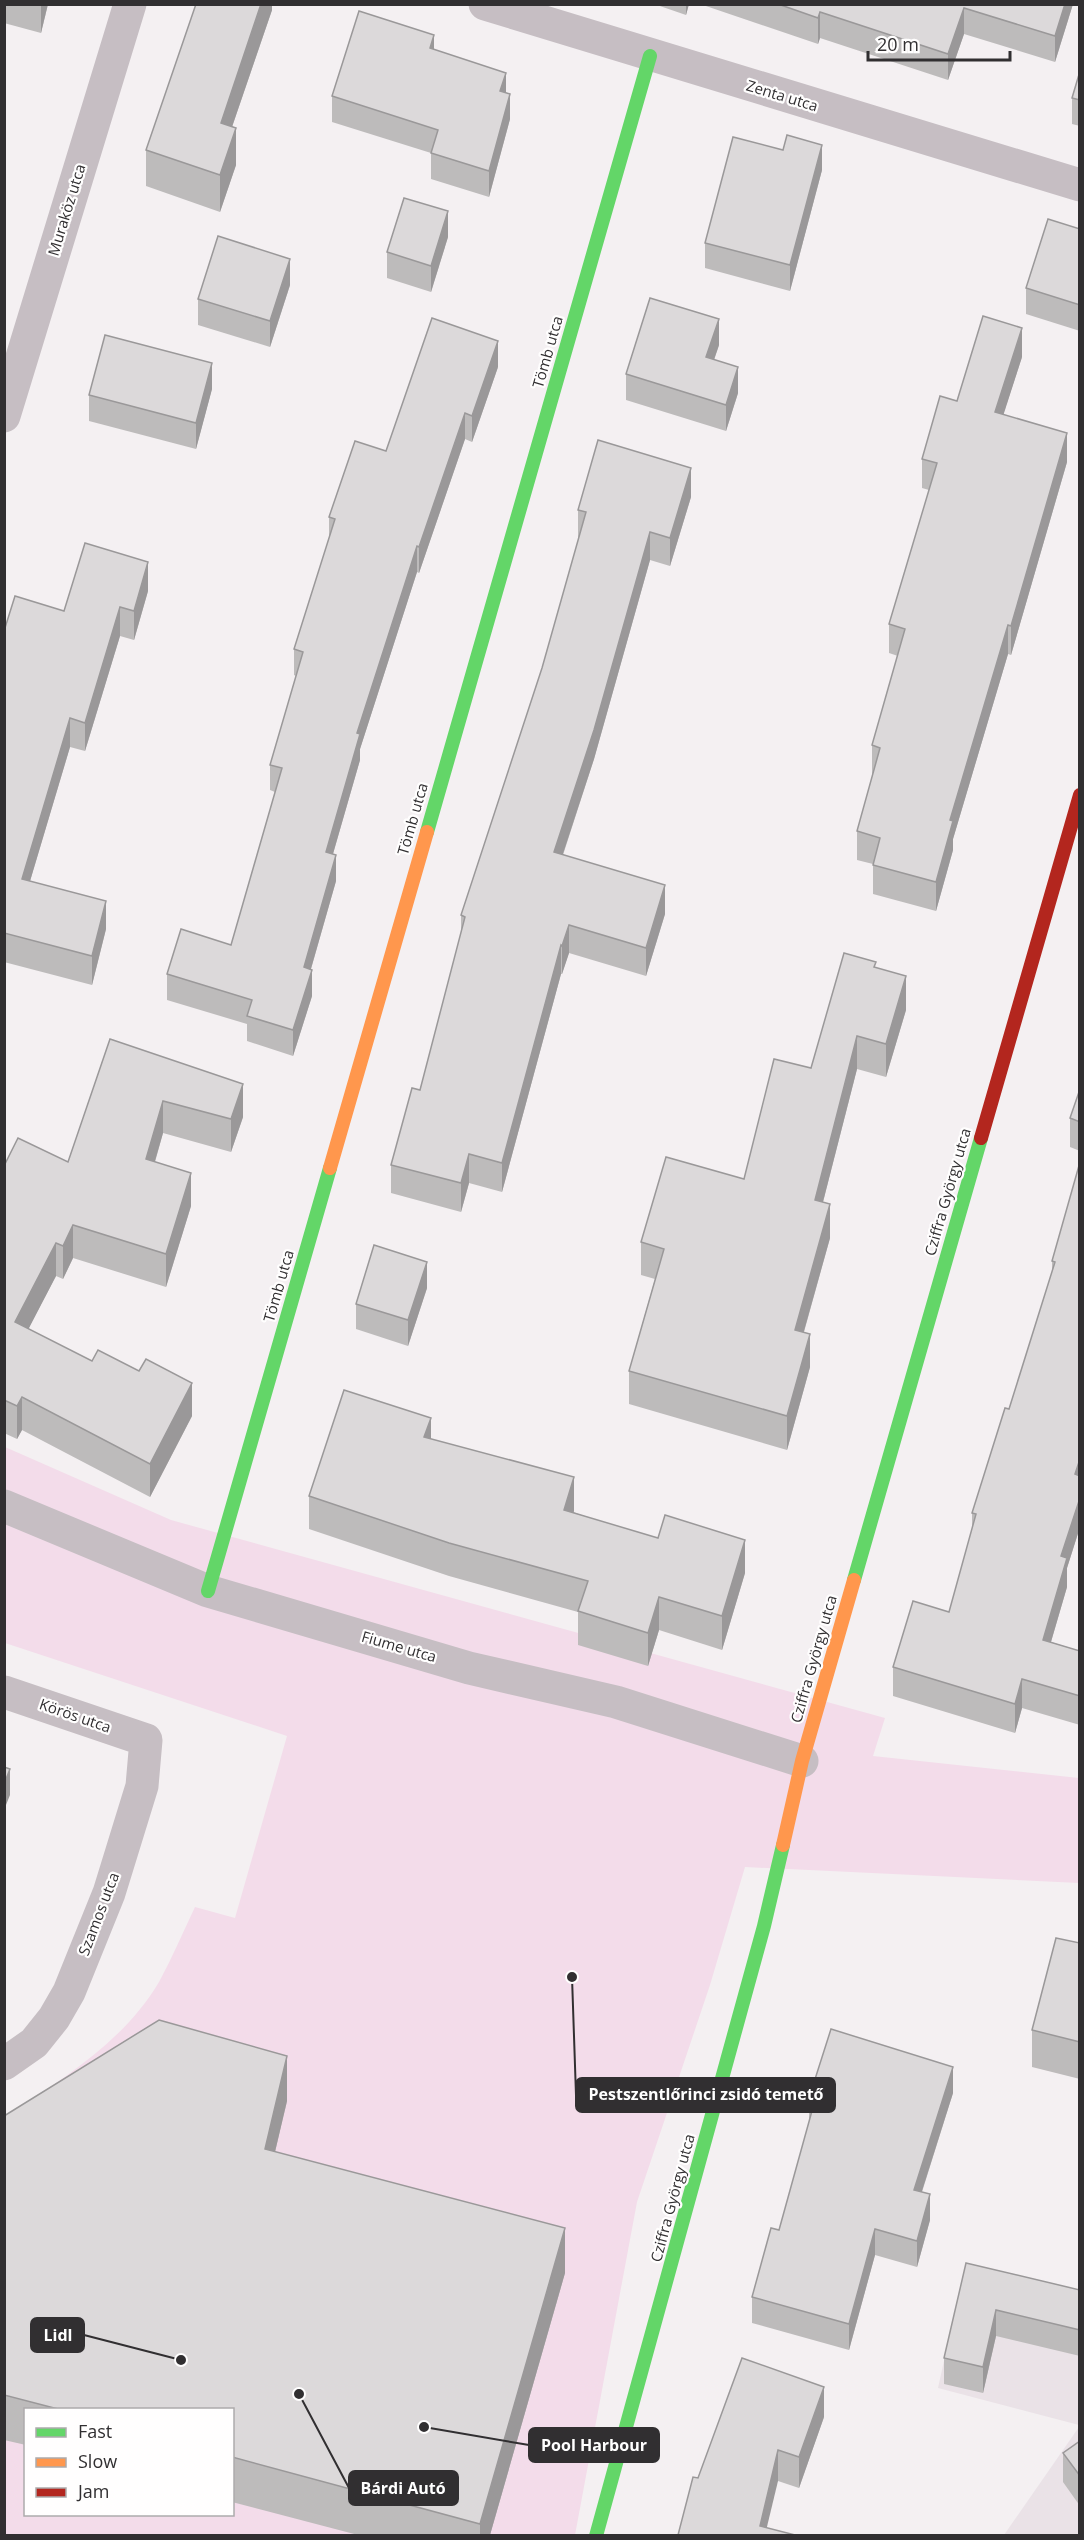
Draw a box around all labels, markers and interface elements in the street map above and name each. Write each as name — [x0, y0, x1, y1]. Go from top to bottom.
scale bar — [868, 24, 1010, 62]
text: 20 m — [877, 32, 919, 56]
street label: Zenta utca — [744, 75, 821, 115]
street label: Muraköz utca — [43, 161, 90, 258]
street label: Tömb utca — [527, 313, 567, 390]
street label: Tömb utca — [392, 780, 432, 857]
street label: Cziffra György utca — [919, 1126, 975, 1258]
street label: Tömb utca — [258, 1247, 298, 1324]
street label: Cziffra György utca — [785, 1593, 841, 1725]
street label: Fiume utca — [360, 1626, 439, 1666]
street label: Körös utca — [37, 1693, 114, 1737]
street label: Szamos utca — [73, 1869, 123, 1958]
callout: Pestszentlőrinci zsidó temető — [576, 2078, 835, 2112]
text: Pestszentlőrinci zsidó temető — [588, 2083, 824, 2105]
street label: Cziffra György utca — [645, 2131, 699, 2264]
callout: Lidl — [31, 2318, 84, 2352]
text: Lidl — [44, 2324, 72, 2346]
legend — [24, 2408, 234, 2516]
text: Fast — [78, 2419, 112, 2443]
callout: Pool Harbour — [529, 2428, 659, 2462]
text: Pool Harbour — [541, 2434, 647, 2456]
text: Slow — [78, 2449, 117, 2473]
callout: Bárdi Autó — [349, 2471, 458, 2505]
text: Bárdi Autó — [360, 2477, 446, 2499]
text: Jam — [76, 2479, 110, 2503]

